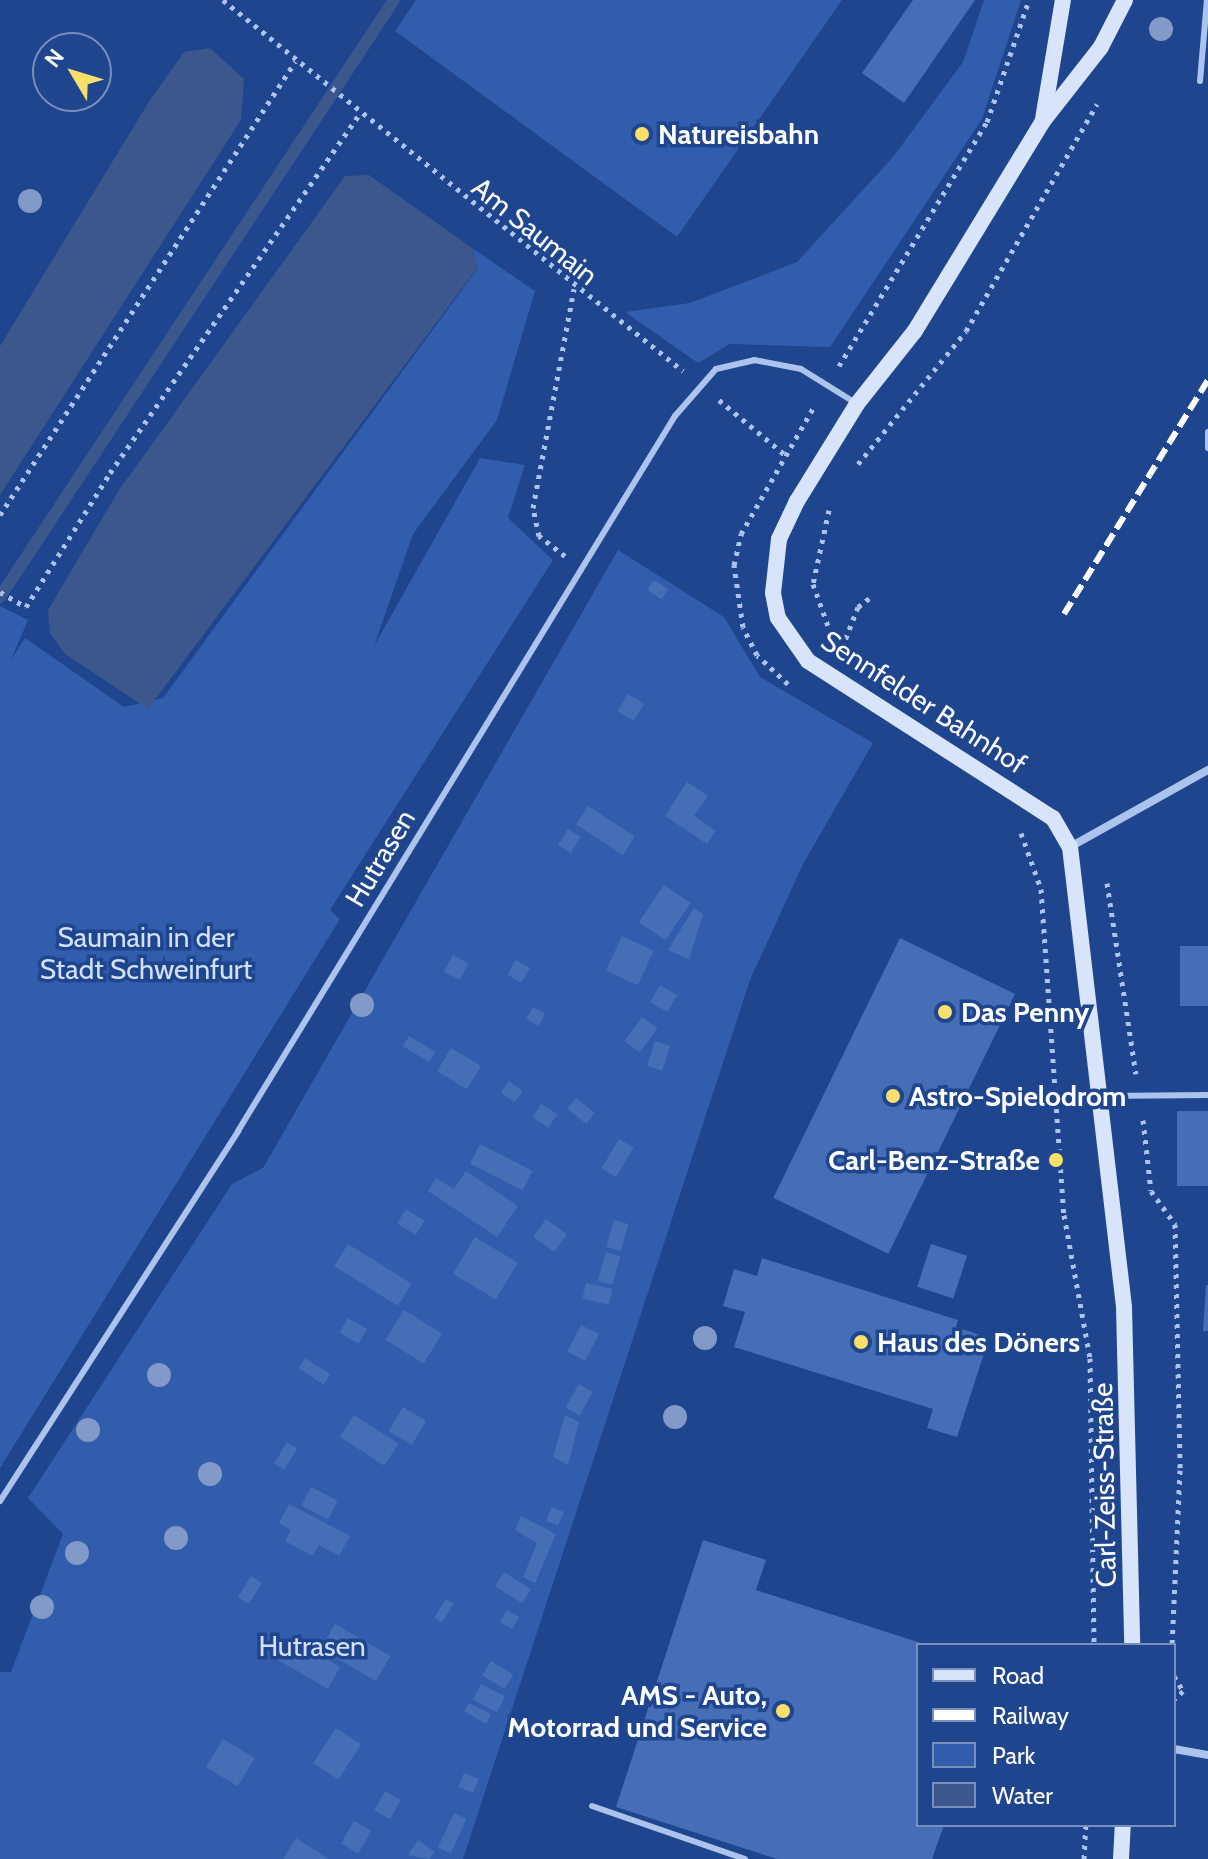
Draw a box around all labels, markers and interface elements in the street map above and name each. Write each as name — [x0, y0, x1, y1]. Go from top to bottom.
north arrow — [32, 32, 112, 112]
text: N — [39, 44, 70, 73]
place label: Natureisbahn — [658, 117, 819, 151]
marker: Natureisbahn — [633, 125, 651, 143]
street label: Am Saumain — [465, 170, 605, 292]
street label: Sennfelder Bahnhof — [815, 623, 1033, 781]
street label: Hutrasen — [338, 803, 422, 913]
park label: Saumain in der Stadt Schweinfurt — [40, 920, 252, 986]
place label: Das Penny — [961, 995, 1089, 1029]
marker: Das Penny — [936, 1003, 954, 1021]
place label: Astro-Spielodrom — [909, 1079, 1126, 1113]
marker: Astro-Spielodrom — [884, 1087, 902, 1105]
place label: Carl-Benz-Straße — [828, 1143, 1040, 1177]
marker: Carl-Benz-Straße — [1047, 1151, 1065, 1169]
place label: Haus des Döners — [877, 1325, 1080, 1359]
marker: Haus des Döners — [852, 1333, 870, 1351]
street label: Carl-Zeiss-Straße — [1085, 1382, 1123, 1588]
park label: Hutrasen — [258, 1629, 366, 1663]
legend — [916, 1643, 1176, 1827]
text: Road — [992, 1661, 1044, 1690]
place label: AMS - Auto, Motorrad und Service — [507, 1678, 767, 1744]
text: Railway — [992, 1701, 1069, 1730]
marker: AMS - Auto, Motorrad und Service — [774, 1702, 792, 1720]
text: Park — [992, 1741, 1035, 1770]
text: Water — [992, 1781, 1053, 1810]

